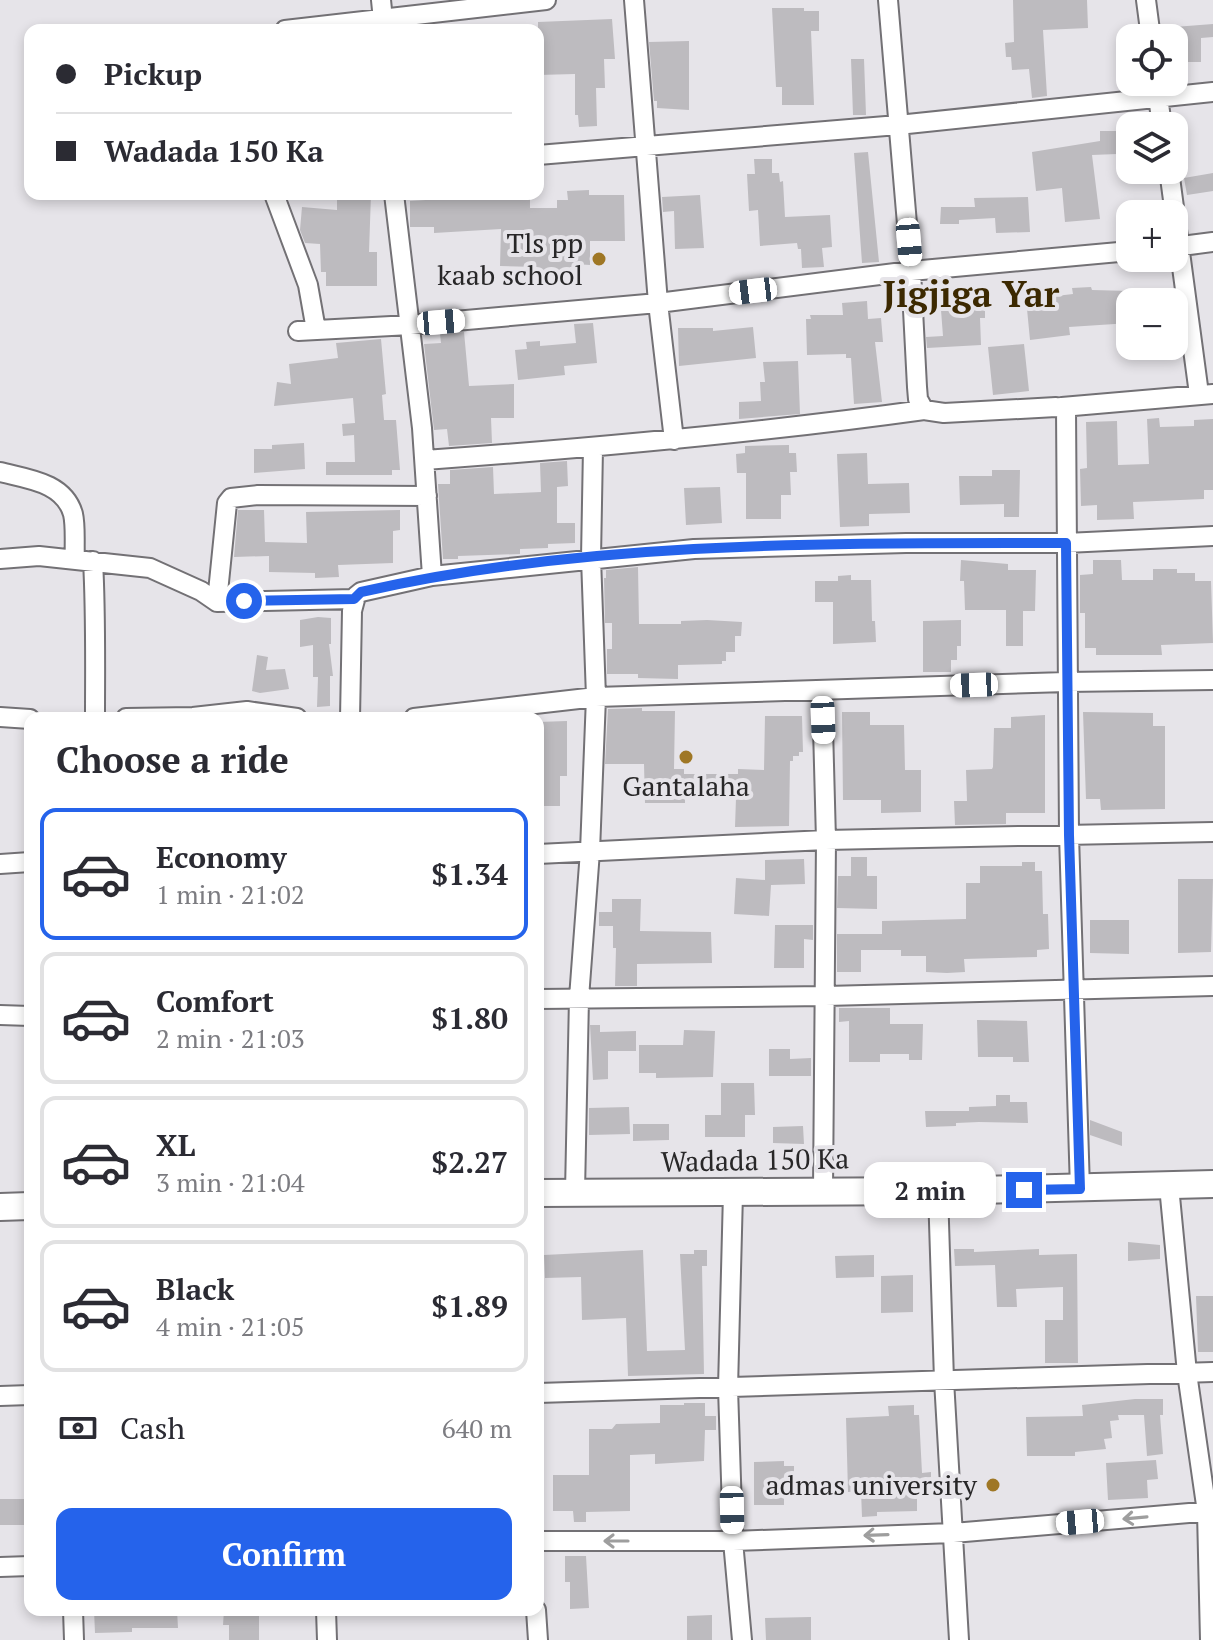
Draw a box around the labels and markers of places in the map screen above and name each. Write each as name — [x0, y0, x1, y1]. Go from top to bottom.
place label: Tls pp kaab school — [437, 224, 583, 293]
marker: Tls pp kaab school — [590, 250, 608, 268]
marker: Gantalaha — [677, 748, 695, 766]
place label: Gantalaha — [622, 767, 750, 804]
place label: admas university — [765, 1466, 978, 1503]
marker: admas university — [984, 1476, 1002, 1494]

